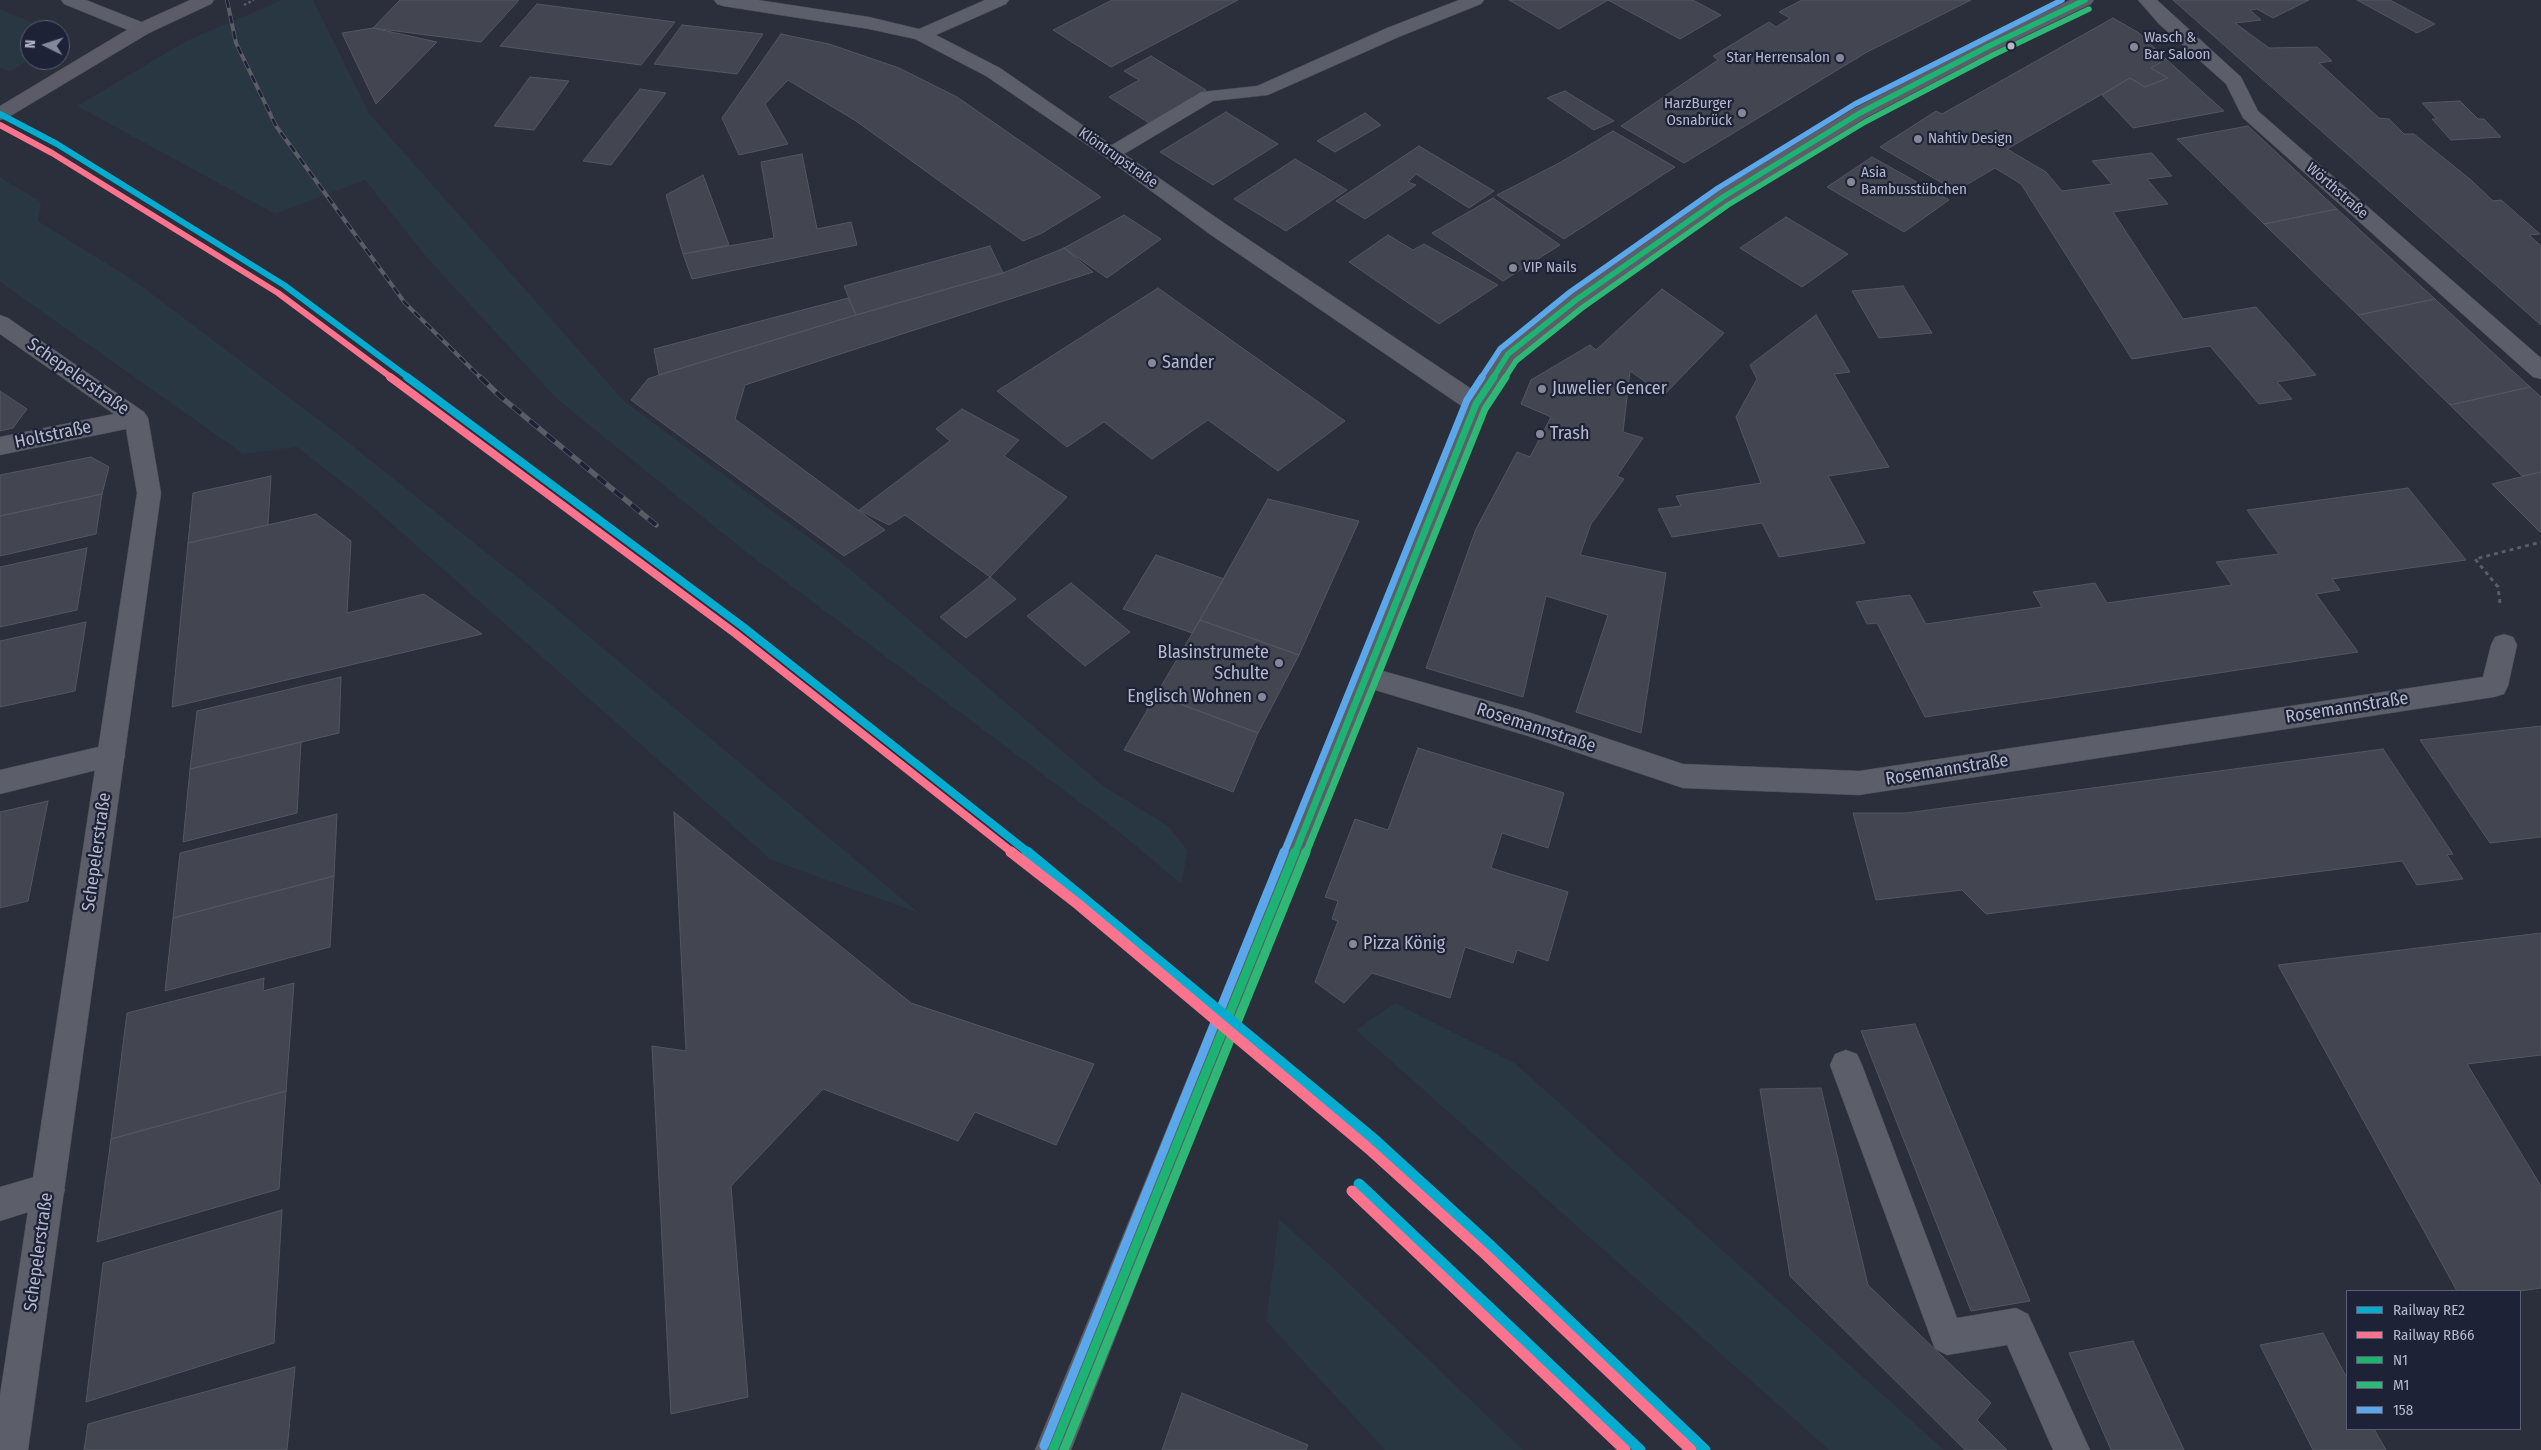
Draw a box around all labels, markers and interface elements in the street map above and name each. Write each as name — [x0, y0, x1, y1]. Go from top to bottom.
north arrow — [20, 20, 70, 70]
place label: Wasch & Bar Saloon — [2144, 29, 2211, 64]
text: N — [22, 39, 39, 49]
unlabelled marker — [2006, 41, 2016, 51]
marker: Wasch & Bar Saloon — [2128, 41, 2140, 53]
place label: Star Herrensalon — [1727, 49, 1830, 67]
marker: Star Herrensalon — [1834, 52, 1846, 64]
place label: HarzBurger Osnabrück — [1664, 95, 1732, 130]
marker: HarzBurger Osnabrück — [1736, 107, 1748, 119]
street label: Klöntrupstraße — [1075, 124, 1161, 192]
place label: Nahtiv Design — [1928, 130, 2013, 148]
marker: Nahtiv Design — [1912, 133, 1924, 145]
street label: Wörthstraße — [2302, 159, 2372, 223]
place label: Asia Bambusstübchen — [1861, 164, 1967, 199]
marker: Asia Bambusstübchen — [1845, 176, 1857, 188]
place label: VIP Nails — [1523, 259, 1577, 277]
marker: VIP Nails — [1507, 262, 1519, 274]
street label: Schepelerstraße — [23, 334, 133, 420]
place label: Sander — [1162, 352, 1214, 374]
marker: Sander — [1146, 357, 1158, 369]
place label: Juwelier Gencer — [1552, 378, 1667, 400]
marker: Juwelier Gencer — [1536, 383, 1548, 395]
street label: Holtstraße — [13, 416, 93, 454]
place label: Trash — [1550, 423, 1589, 445]
marker: Trash — [1534, 428, 1546, 440]
place label: Blasinstrumete Schulte — [1158, 642, 1269, 684]
marker: Blasinstrumete Schulte — [1273, 657, 1285, 669]
place label: Englisch Wohnen — [1127, 686, 1252, 708]
street label: Rosemannstraße — [2284, 688, 2410, 728]
marker: Englisch Wohnen — [1256, 691, 1268, 703]
street label: Rosemannstraße — [1474, 699, 1598, 757]
street label: Rosemannstraße — [1884, 750, 2010, 790]
street label: Schepelerstraße — [78, 791, 116, 913]
place label: Pizza König — [1363, 933, 1445, 955]
marker: Pizza König — [1347, 938, 1359, 950]
street label: Schepelerstraße — [20, 1191, 58, 1313]
legend — [2346, 1290, 2521, 1430]
text: Railway RE2 — [2393, 1301, 2465, 1319]
text: Railway RB66 — [2393, 1326, 2474, 1344]
text: N1 — [2393, 1351, 2408, 1369]
text: M1 — [2393, 1376, 2409, 1394]
text: 158 — [2393, 1401, 2413, 1419]

